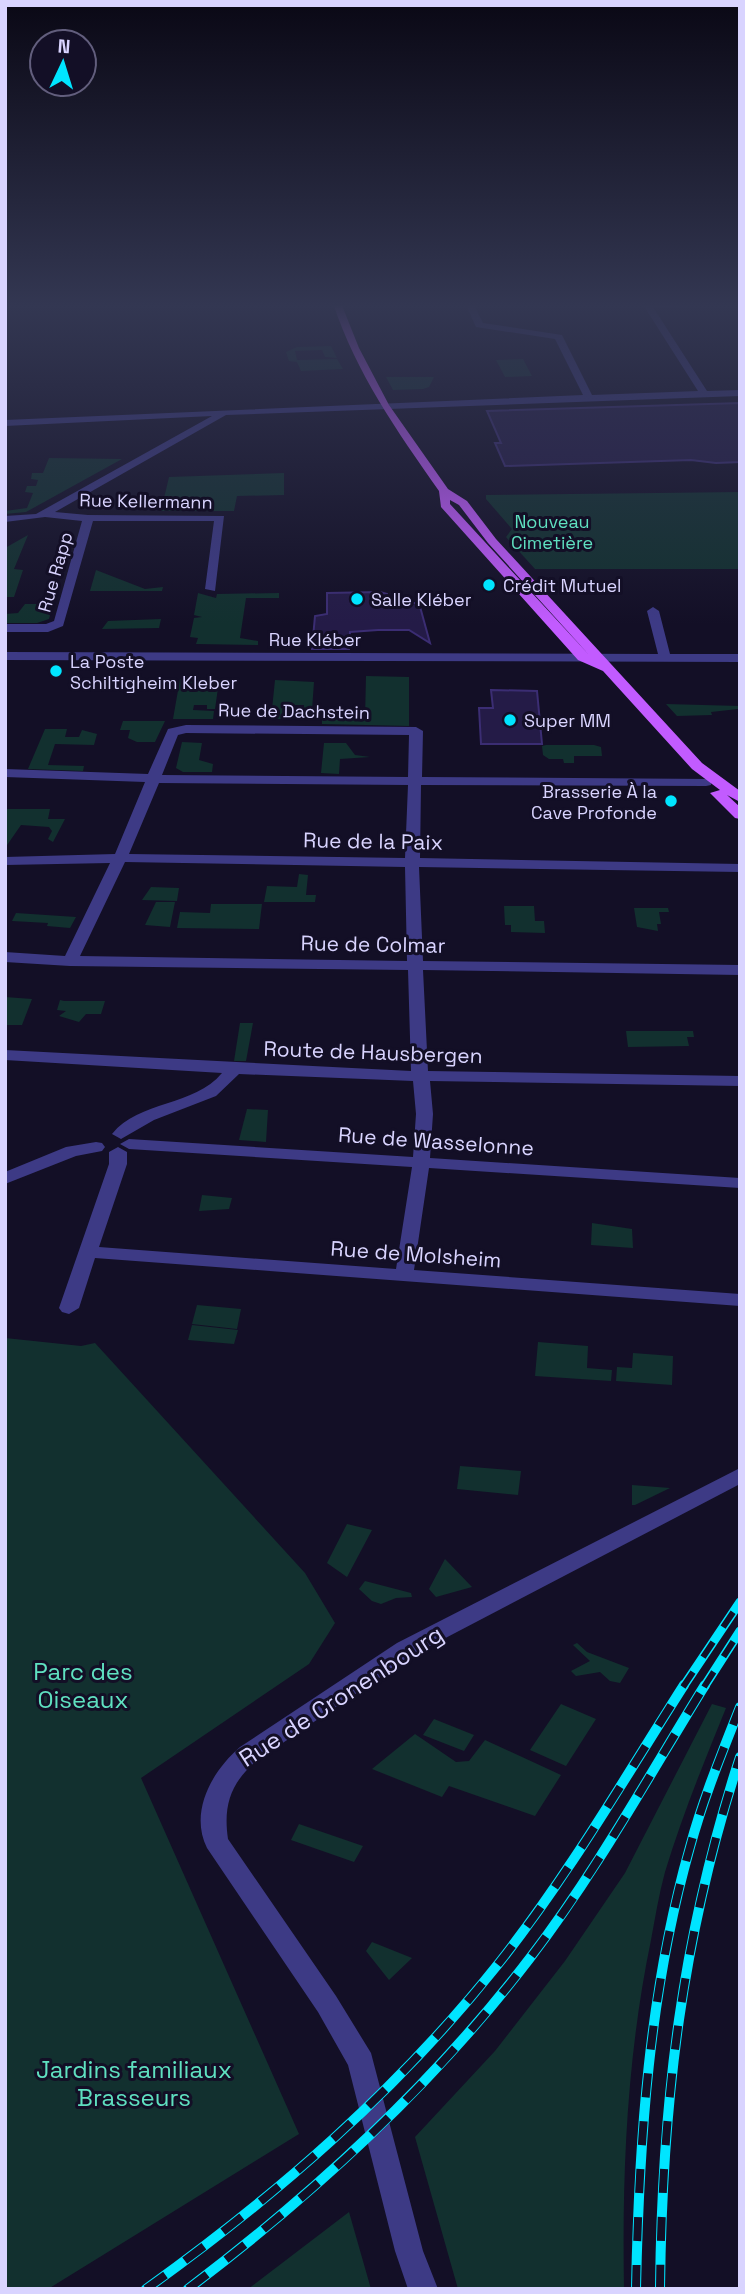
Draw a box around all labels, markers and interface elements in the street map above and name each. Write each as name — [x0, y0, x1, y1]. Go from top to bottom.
north arrow — [28, 28, 98, 98]
text: N — [57, 34, 71, 59]
street label: Rue Kellermann — [79, 488, 213, 514]
park label: Nouveau Cimetière — [511, 510, 593, 554]
street label: Rue Rapp — [33, 529, 77, 615]
place label: Crédit Mutuel — [503, 574, 622, 597]
marker: Crédit Mutuel — [481, 577, 497, 593]
place label: Salle Kléber — [371, 588, 472, 611]
marker: Salle Kléber — [349, 591, 365, 607]
street label: Rue Kléber — [269, 628, 362, 651]
place label: La Poste Schiltigheim Kleber — [70, 650, 237, 694]
marker: La Poste Schiltigheim Kleber — [48, 663, 64, 679]
street label: Rue de Dachstein — [218, 698, 370, 724]
place label: Super MM — [524, 709, 611, 732]
marker: Super MM — [502, 712, 518, 728]
place label: Brasserie À la Cave Profonde — [531, 780, 657, 824]
marker: Brasserie À la Cave Profonde — [663, 793, 679, 809]
street label: Rue de la Paix — [303, 826, 443, 856]
street label: Rue de Colmar — [300, 929, 446, 959]
street label: Route de Hausbergen — [263, 1035, 483, 1069]
street label: Rue de Wasselonne — [337, 1121, 535, 1161]
street label: Rue de Molsheim — [330, 1235, 502, 1273]
street label: Rue de Cronenbourg — [233, 1618, 449, 1774]
park label: Parc des Oiseaux — [33, 1656, 133, 1715]
park label: Jardins familiaux Brasseurs — [36, 2054, 232, 2113]

